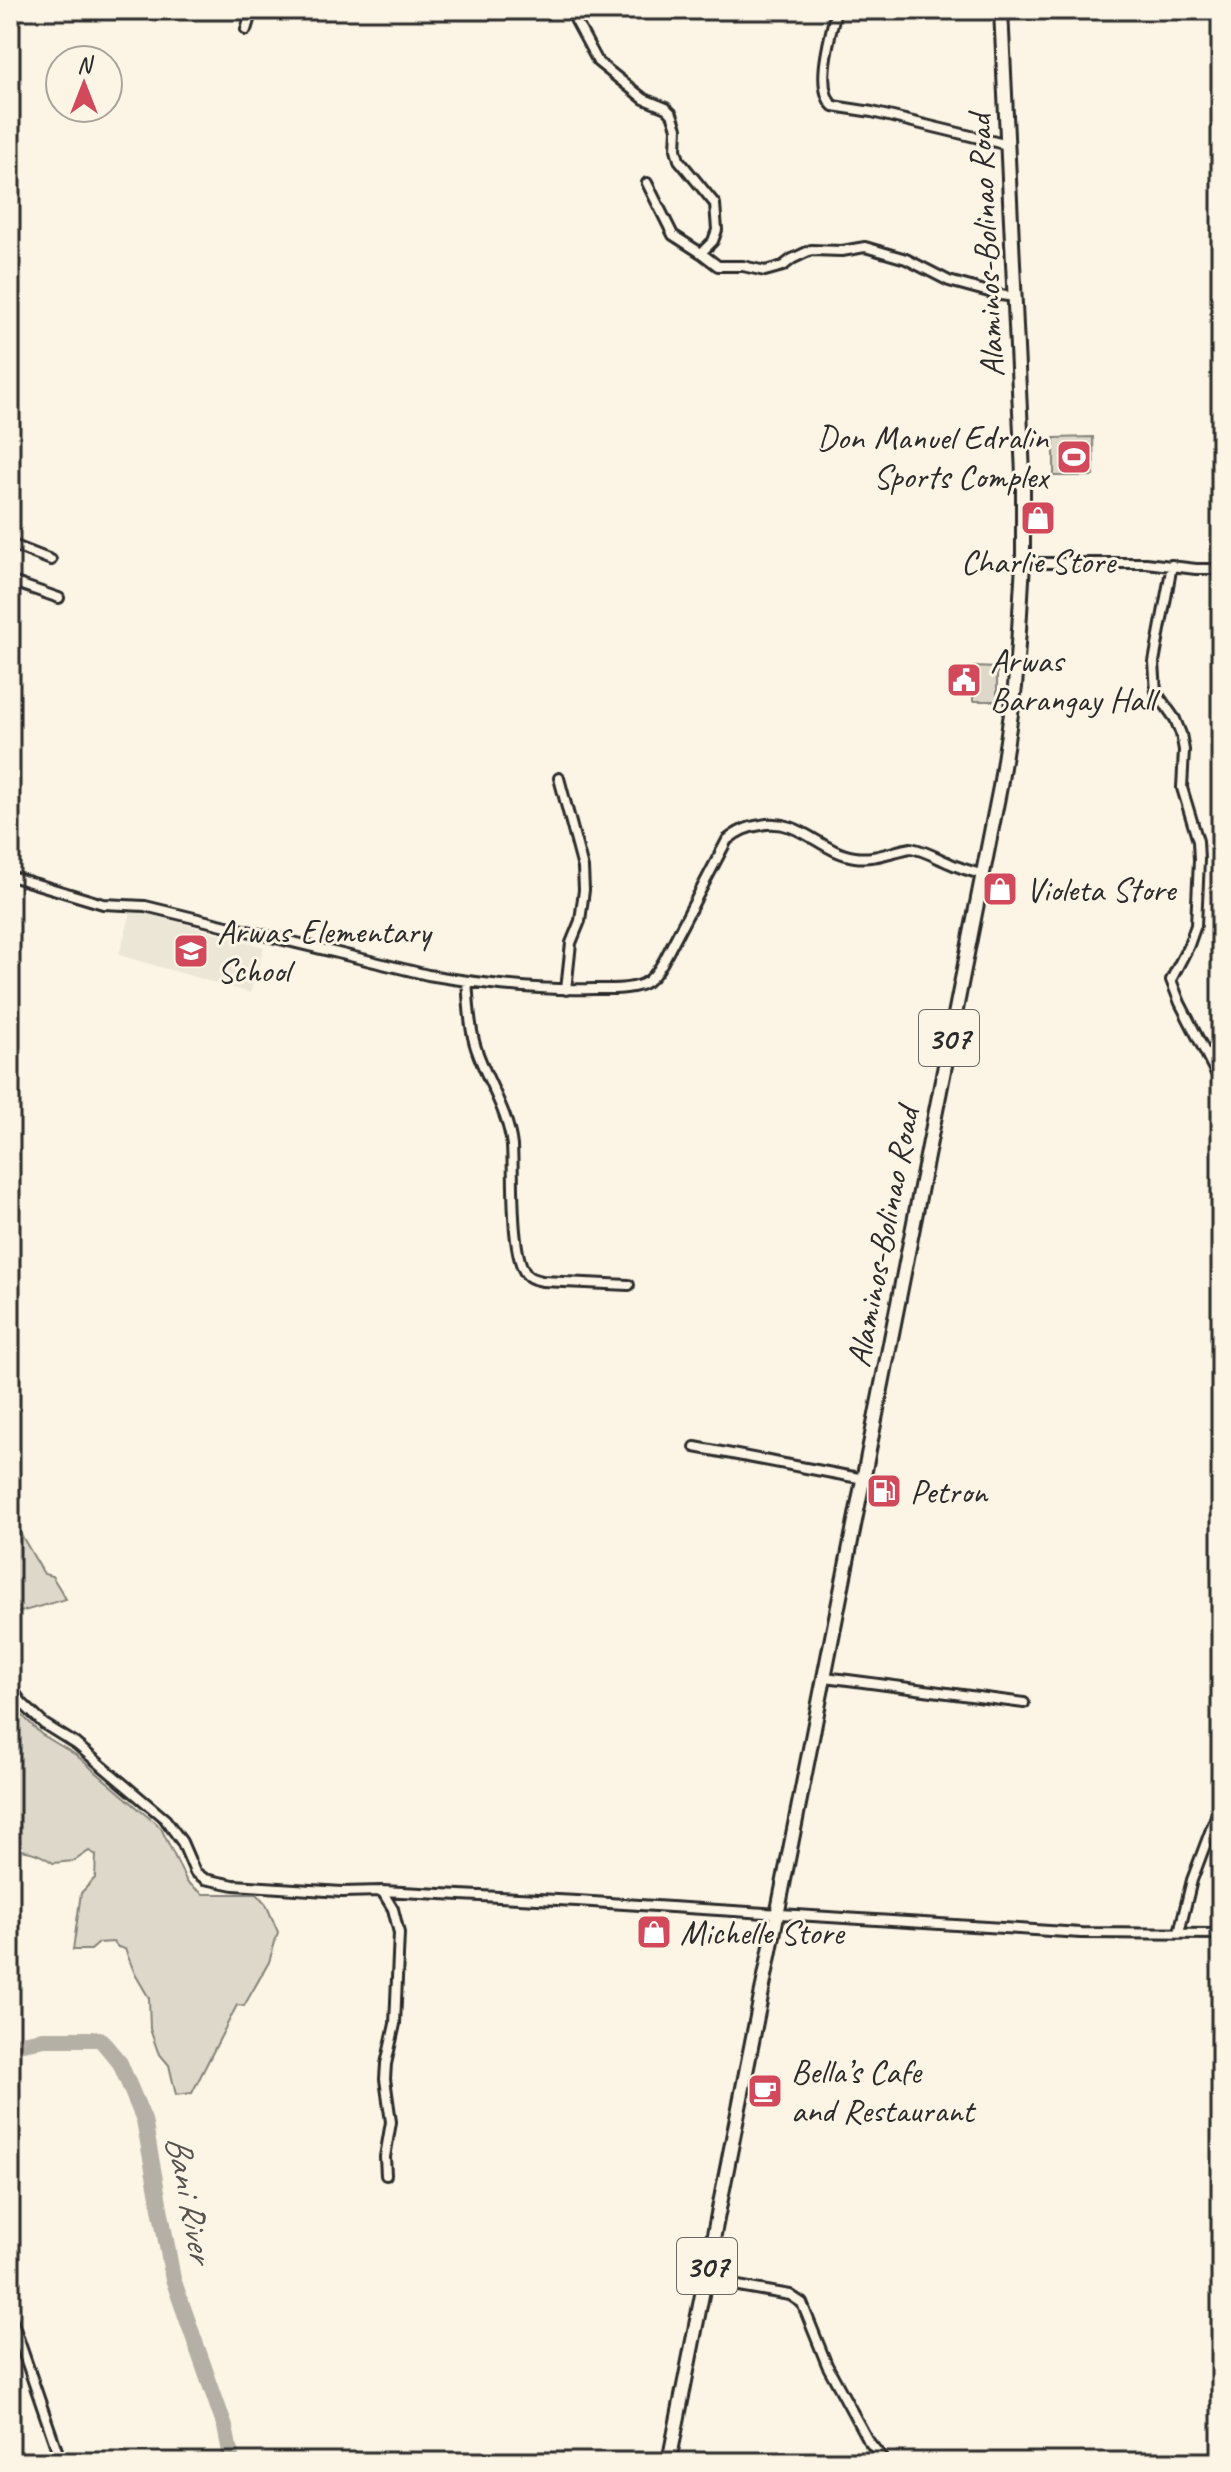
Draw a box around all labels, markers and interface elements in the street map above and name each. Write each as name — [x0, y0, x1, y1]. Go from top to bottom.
north arrow — [44, 44, 124, 124]
text: N — [77, 51, 94, 79]
street label: Alaminos-Bolinao Road — [957, 109, 1014, 379]
place label: Don Manuel Edralin Sports Complex — [817, 416, 1050, 498]
sports icon: Don Manuel Edralin Sports Complex — [1055, 438, 1093, 476]
shop icon: Charlie Store — [1019, 499, 1057, 537]
place label: Charlie Store — [961, 540, 1117, 583]
place label: Arwas Barangay Hall — [990, 639, 1161, 721]
public building icon: Arwas Barangay Hall — [945, 661, 983, 699]
place label: Violeta Store — [1026, 868, 1177, 911]
shop icon: Violeta Store — [981, 870, 1019, 908]
place label: Arwas Elementary School — [217, 910, 434, 992]
school or university icon: Arwas Elementary School — [172, 932, 210, 970]
road number: 307 — [919, 1010, 979, 1066]
street label: Alaminos-Bolinao Road — [836, 1099, 930, 1370]
place label: Petron — [910, 1470, 989, 1513]
fuel station icon: Petron — [865, 1472, 903, 1510]
place label: Michelle Store — [680, 1911, 846, 1954]
shop icon: Michelle Store — [635, 1913, 673, 1951]
place label: Bella’s Cafe and Restaurant — [791, 2050, 977, 2132]
cafe icon: Bella’s Cafe and Restaurant — [746, 2072, 784, 2110]
water label: Bani River — [155, 2131, 226, 2271]
road number: 307 — [677, 2238, 737, 2294]

